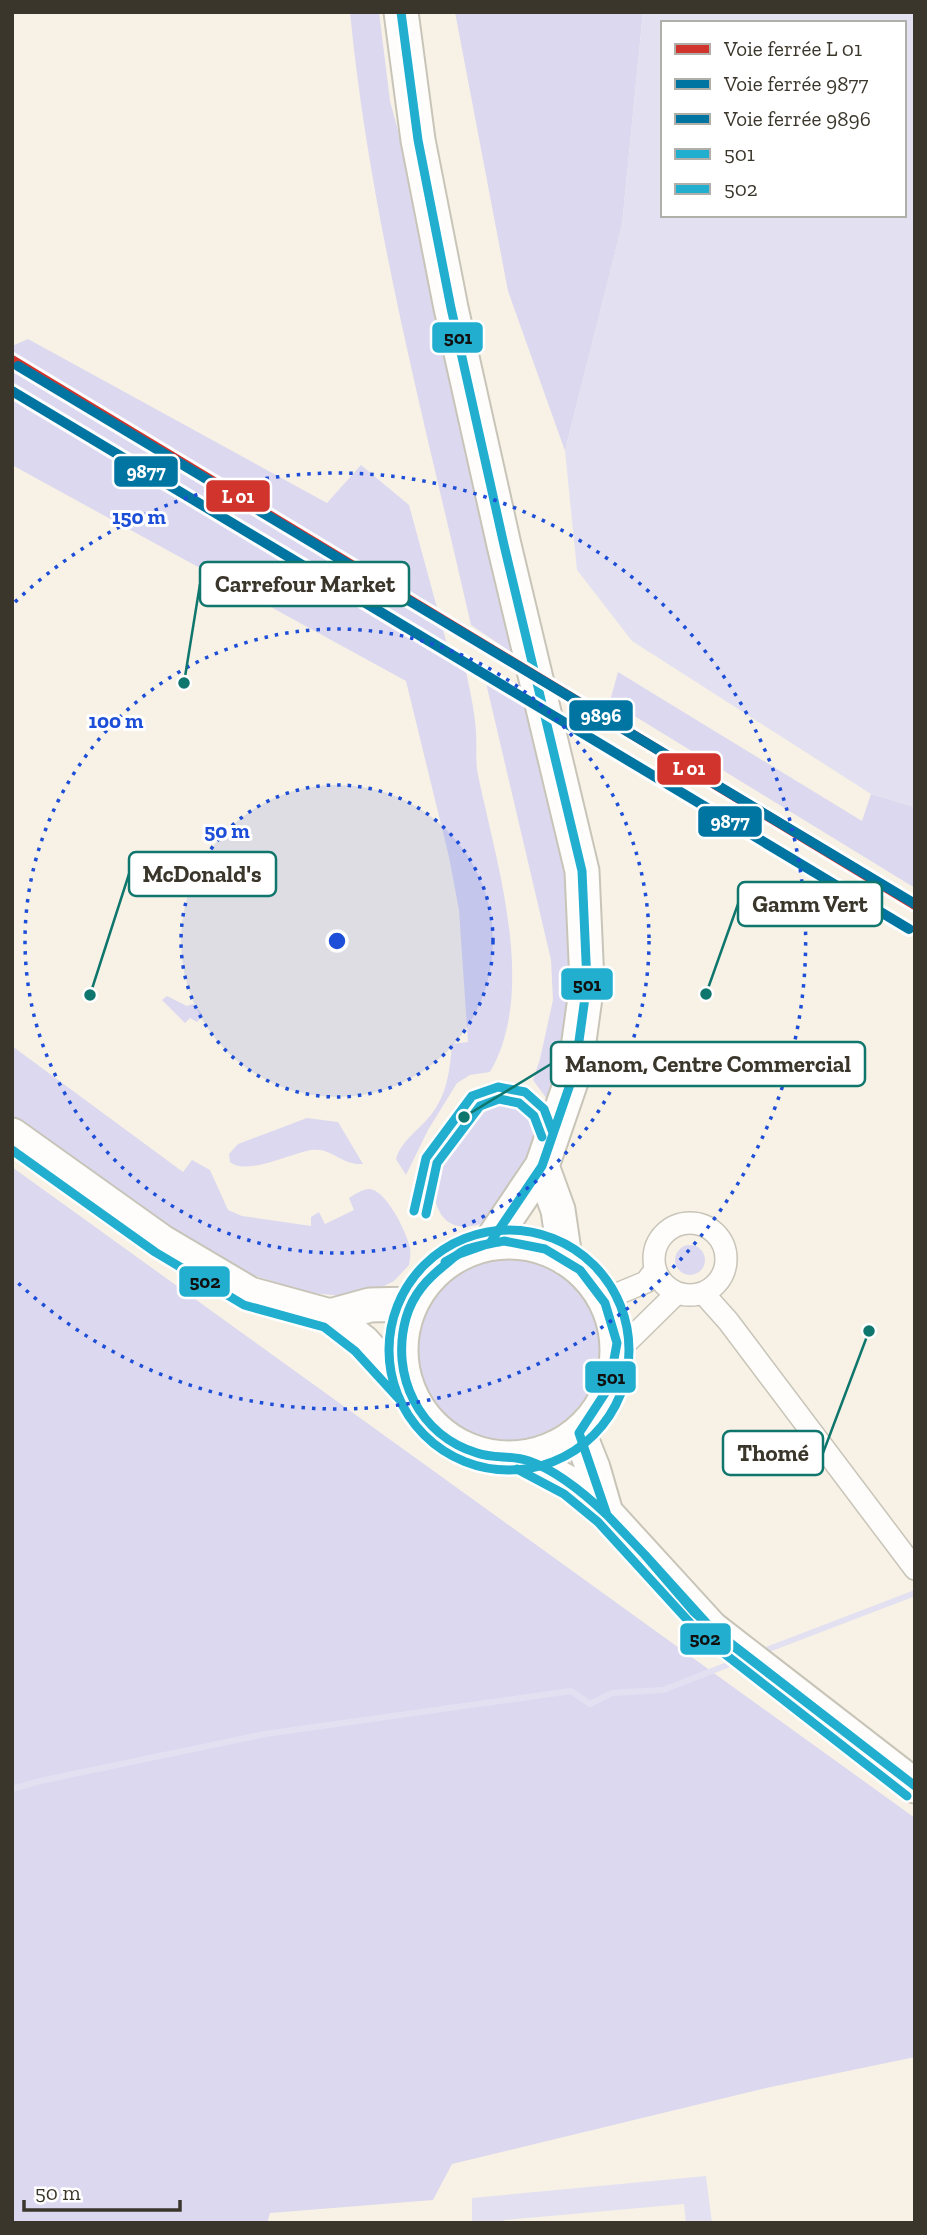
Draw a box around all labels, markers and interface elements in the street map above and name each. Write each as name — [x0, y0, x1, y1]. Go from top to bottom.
legend — [661, 21, 906, 217]
text: Voie ferrée L 01 — [723, 36, 862, 61]
text: Voie ferrée 9877 — [723, 71, 868, 96]
text: Voie ferrée 9896 — [723, 106, 871, 131]
text: 501 — [724, 141, 755, 166]
text: 502 — [724, 176, 758, 201]
line badge: 501 — [431, 321, 484, 354]
text: 501 — [444, 326, 473, 349]
line badge: 9877 — [113, 455, 179, 488]
text: 9877 — [126, 460, 166, 483]
line badge: L 01 — [205, 479, 271, 513]
text: L 01 — [222, 485, 255, 508]
text: 150 m — [112, 504, 167, 529]
callout: Carrefour Market — [200, 562, 409, 606]
text: Carrefour Market — [215, 570, 396, 598]
line badge: 9896 — [568, 699, 634, 732]
text: 9896 — [581, 704, 621, 727]
text: 100 m — [89, 708, 144, 733]
line badge: L 01 — [656, 752, 722, 786]
text: L 01 — [673, 757, 706, 780]
line badge: 9877 — [697, 805, 763, 838]
text: 9877 — [710, 810, 750, 833]
text: 50 m — [204, 818, 250, 843]
callout: McDonald's — [129, 852, 276, 896]
text: McDonald's — [142, 860, 262, 888]
callout: Gamm Vert — [738, 882, 882, 926]
text: Gamm Vert — [752, 890, 869, 918]
centre of rings — [325, 929, 349, 953]
line badge: 501 — [560, 967, 614, 1001]
text: 501 — [573, 973, 602, 996]
callout: Manom, Centre Commercial — [551, 1042, 865, 1086]
text: Manom, Centre Commercial — [565, 1050, 851, 1078]
line badge: 502 — [178, 1265, 231, 1298]
text: 502 — [189, 1270, 221, 1293]
line badge: 501 — [584, 1360, 637, 1394]
text: 501 — [597, 1366, 626, 1389]
callout: Thomé — [723, 1431, 823, 1475]
text: Thomé — [737, 1439, 809, 1467]
line badge: 502 — [679, 1622, 732, 1656]
text: 502 — [689, 1627, 721, 1650]
scale bar — [24, 2168, 180, 2212]
text: 50 m — [35, 2180, 81, 2205]

